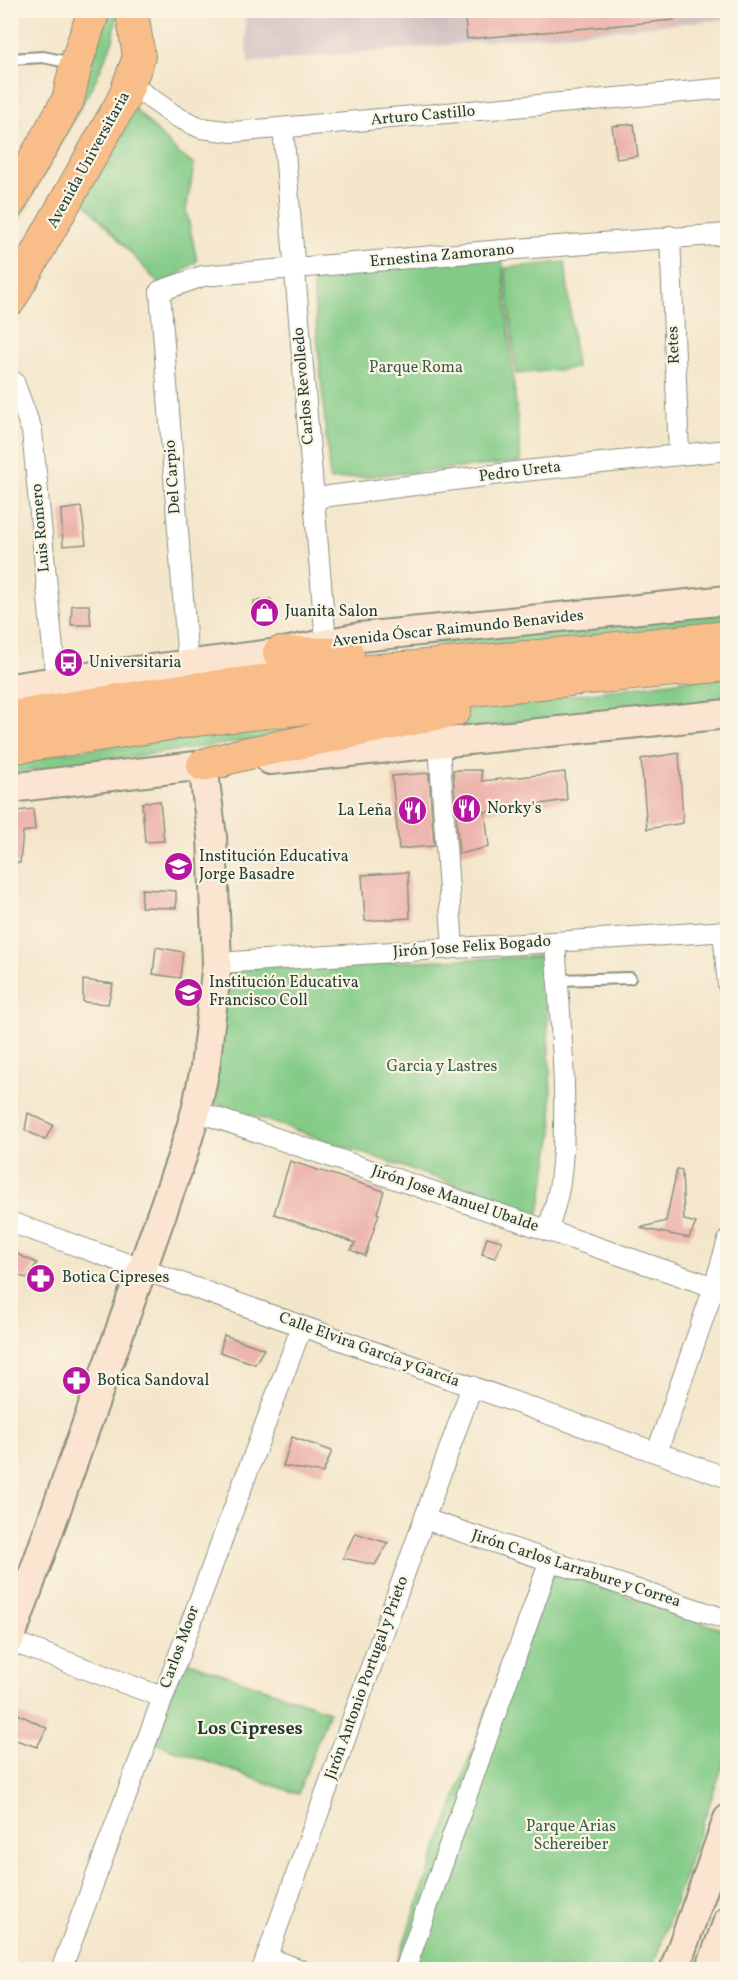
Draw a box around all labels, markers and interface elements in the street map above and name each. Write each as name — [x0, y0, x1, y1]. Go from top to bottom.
street label: Avenida Universitaria — [42, 88, 136, 232]
street label: Arturo Castillo — [370, 100, 476, 132]
street label: Ernestina Zamorano — [369, 239, 515, 273]
street label: Retes — [662, 325, 686, 364]
street label: Carlos Revolledo — [288, 326, 320, 446]
park label: Parque Roma — [369, 357, 463, 379]
street label: Del Carpio — [159, 439, 187, 515]
street label: Pedro Ureta — [478, 456, 562, 488]
street label: Luis Romero — [26, 483, 56, 573]
shop icon: Juanita Salon — [248, 596, 280, 628]
place label: Juanita Salon — [285, 601, 378, 623]
street label: Avenida Óscar Raimundo Benavides — [331, 605, 585, 653]
bus stop icon: Universitaria — [52, 647, 84, 679]
place label: Universitaria — [89, 652, 182, 674]
restaurant icon: Norky's — [450, 793, 482, 825]
restaurant icon: La Leña — [397, 795, 429, 827]
place label: Norky's — [487, 798, 542, 820]
place label: La Leña — [338, 800, 392, 822]
place label: Institución Educativa Jorge Basadre — [199, 846, 349, 886]
school or university icon: Institución Educativa Jorge Basadre — [162, 850, 194, 882]
street label: Jirón Jose Felix Bogado — [392, 930, 552, 964]
place label: Institución Educativa Francisco Coll — [209, 972, 359, 1012]
school or university icon: Institución Educativa Francisco Coll — [172, 976, 204, 1008]
park label: Garcia y Lastres — [387, 1056, 498, 1078]
street label: Jirón Jose Manuel Ubalde — [369, 1160, 541, 1238]
pharmacy icon: Botica Cipreses — [25, 1262, 57, 1294]
place label: Botica Cipreses — [62, 1267, 169, 1289]
street label: Calle Elvira García y García — [275, 1307, 463, 1393]
pharmacy icon: Botica Sandoval — [60, 1365, 92, 1397]
place label: Botica Sandoval — [97, 1370, 209, 1392]
street label: Jirón Carlos Larrabure y Correa — [469, 1525, 684, 1613]
street label: Jirón Antonio Portugal y Prieto — [320, 1573, 414, 1783]
street label: Carlos Moor — [155, 1602, 205, 1692]
district label: Los Cipreses — [197, 1717, 303, 1742]
park label: Parque Arias Schereiber — [526, 1816, 616, 1856]

